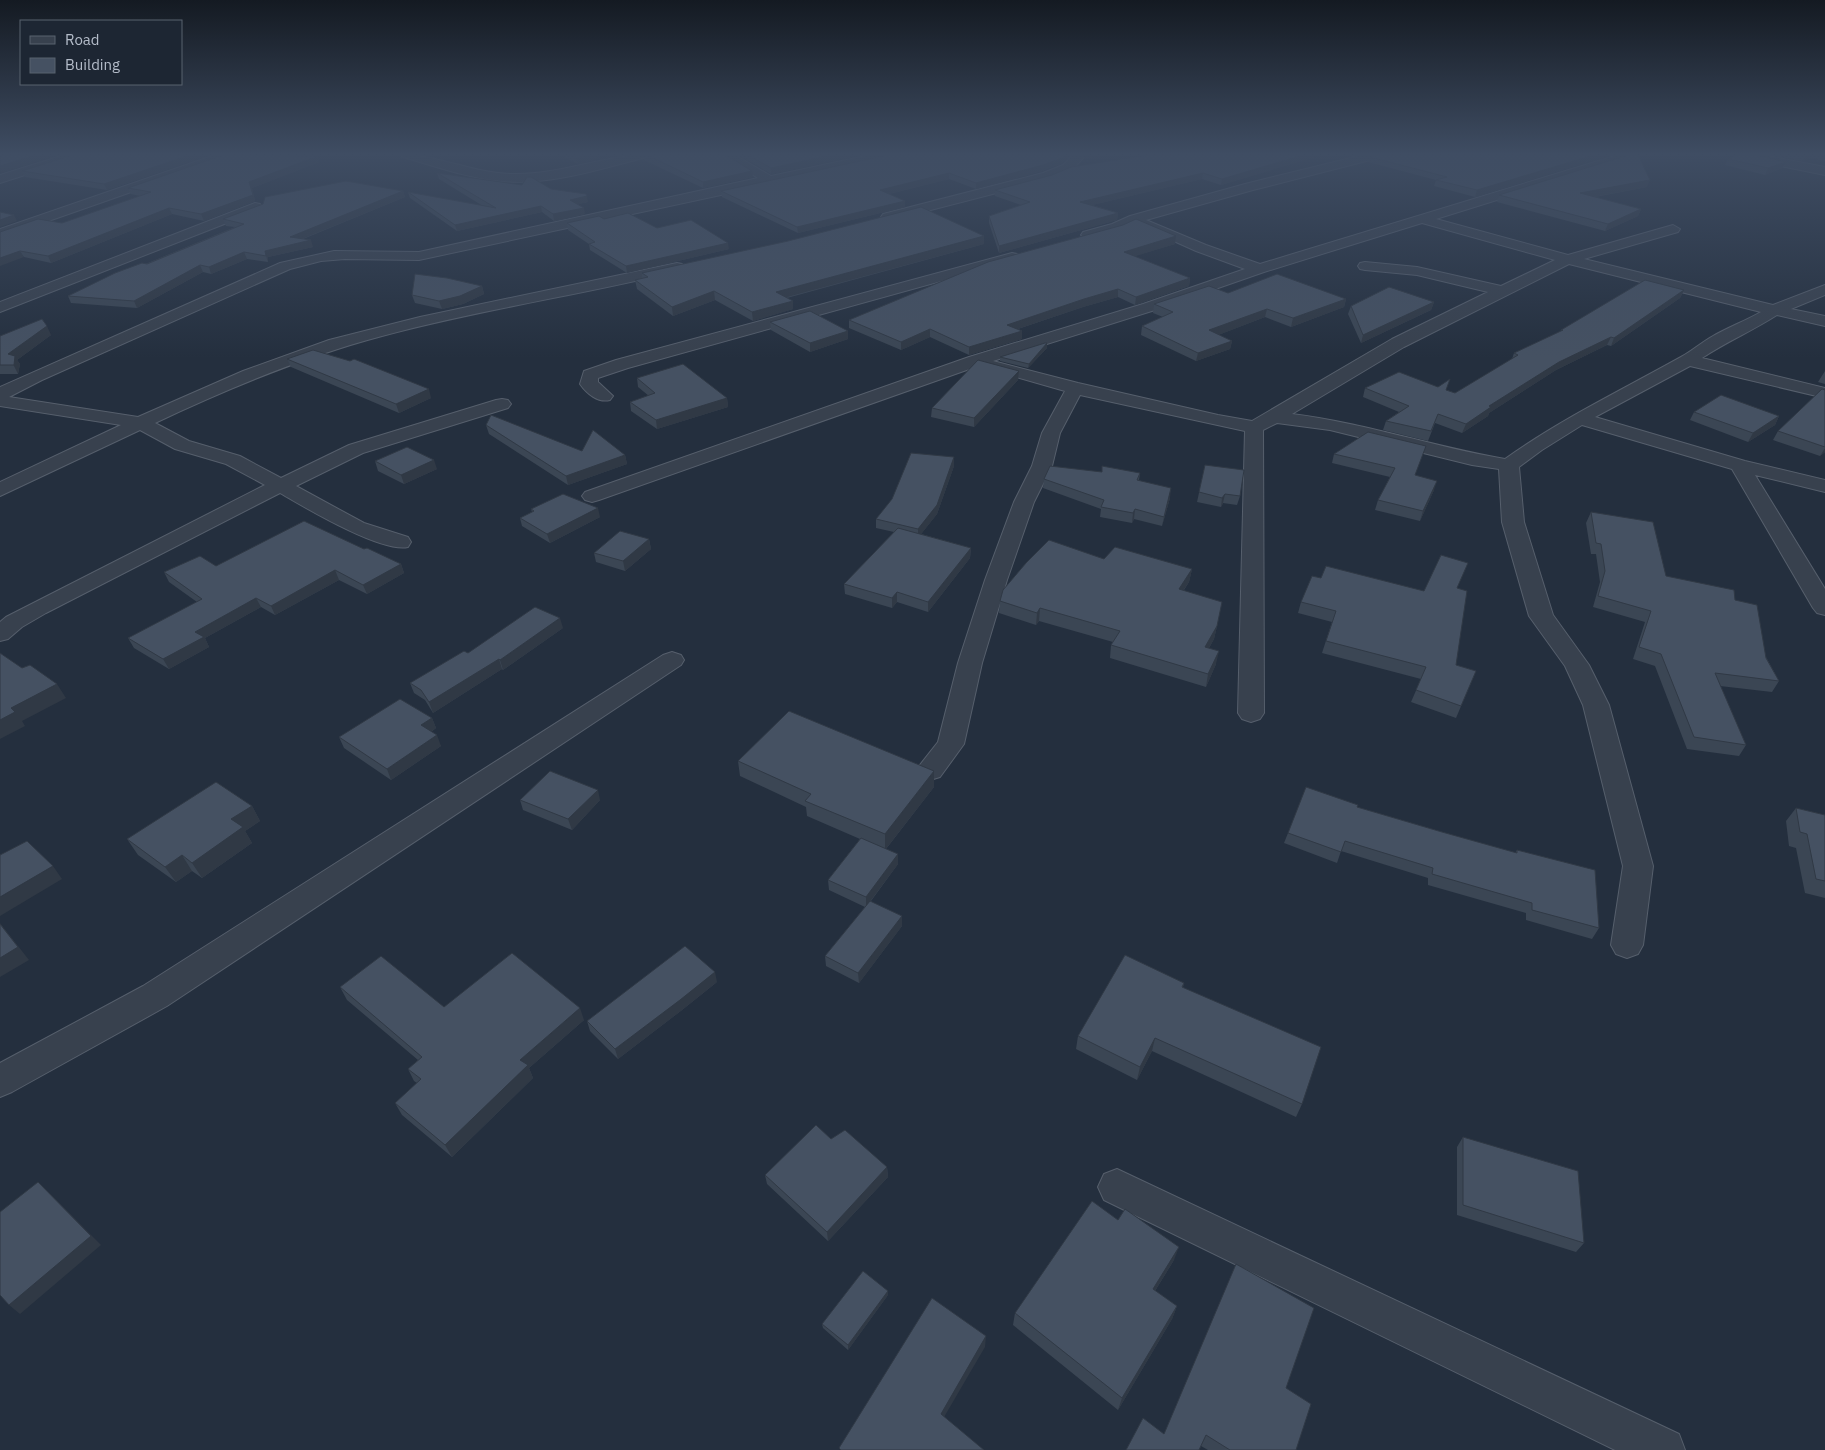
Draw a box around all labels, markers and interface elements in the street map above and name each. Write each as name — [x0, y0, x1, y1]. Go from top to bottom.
legend — [20, 20, 182, 85]
text: Road — [65, 30, 100, 49]
text: Building — [65, 55, 120, 74]

